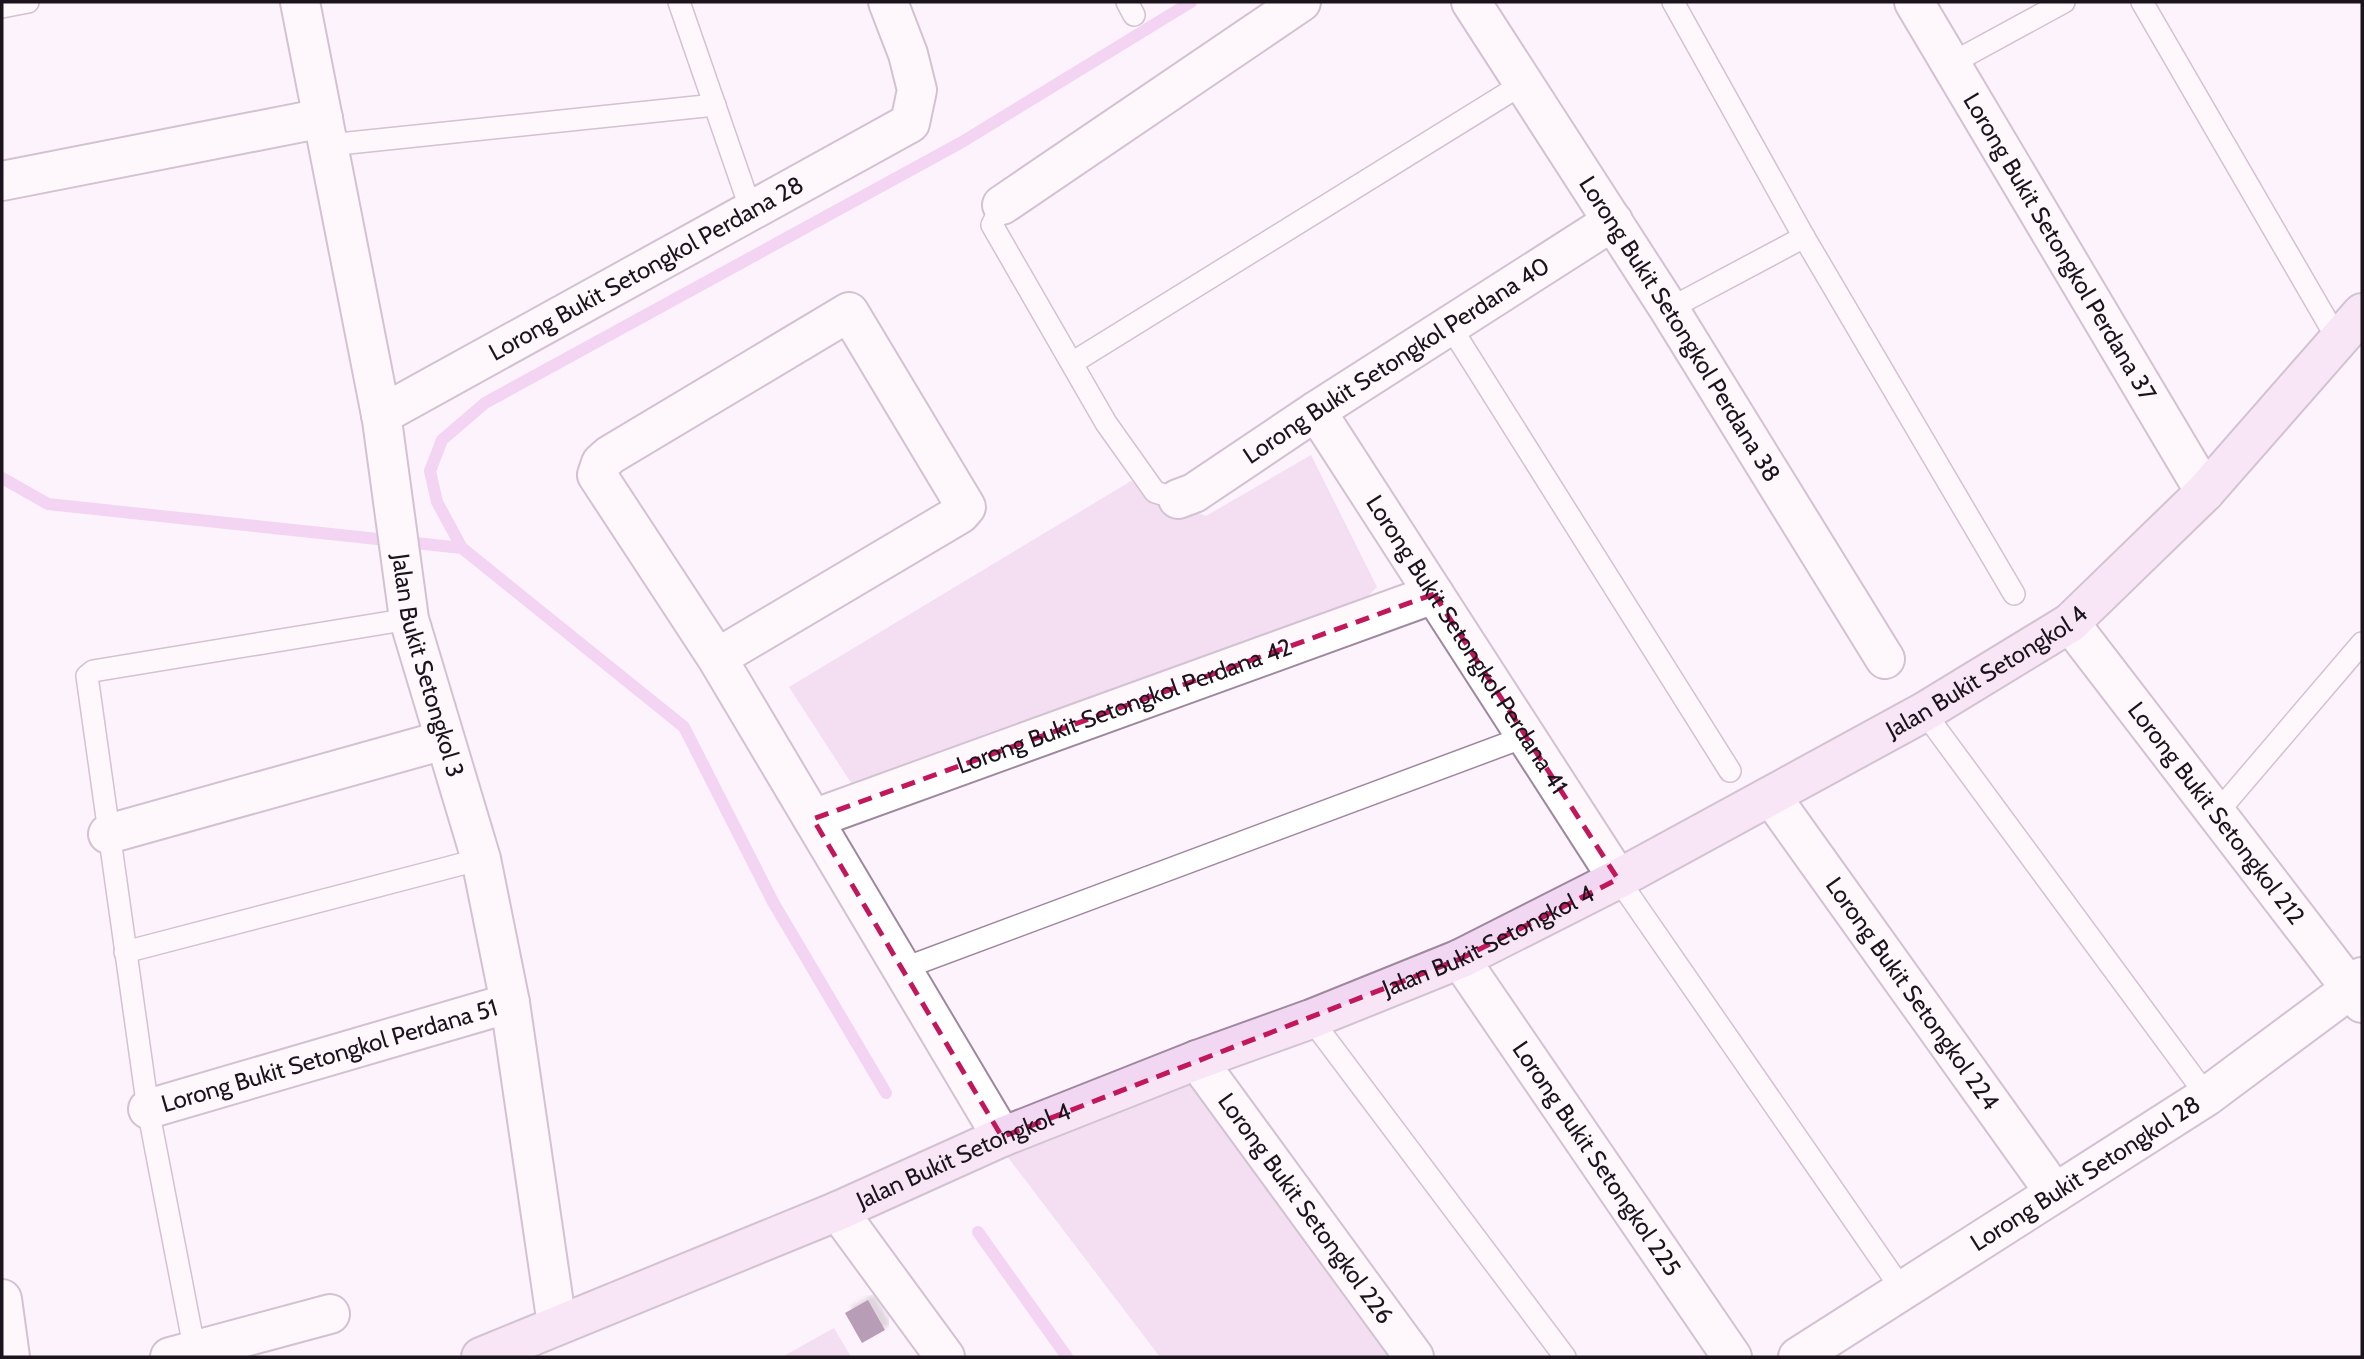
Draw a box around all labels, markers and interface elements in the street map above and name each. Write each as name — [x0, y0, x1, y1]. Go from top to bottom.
street label: Lorong Bukit Setongkol Perdana 37 — [1957, 88, 2163, 406]
street label: Lorong Bukit Setongkol Perdana 28 — [484, 170, 809, 367]
street label: Lorong Bukit Setongkol Perdana 38 — [1573, 171, 1787, 487]
street label: Lorong Bukit Setongkol Perdana 40 — [1238, 251, 1555, 470]
street label: Lorong Bukit Setongkol Perdana 41 — [1360, 490, 1574, 799]
street label: Jalan Bukit Setongkol 3 — [386, 551, 471, 780]
street label: Jalan Bukit Setongkol 4 — [1880, 599, 2093, 745]
street label: Lorong Bukit Setongkol Perdana 42 — [952, 632, 1296, 780]
street label: Lorong Bukit Setongkol 212 — [2122, 696, 2311, 930]
street label: Lorong Bukit Setongkol 224 — [1820, 872, 2006, 1115]
street label: Jalan Bukit Setongkol 4 — [1377, 879, 1599, 1003]
street label: Lorong Bukit Setongkol Perdana 51 — [158, 992, 501, 1118]
street label: Lorong Bukit Setongkol 225 — [1507, 1036, 1687, 1281]
street label: Lorong Bukit Setongkol 226 — [1212, 1087, 1400, 1329]
street label: Lorong Bukit Setongkol 28 — [1965, 1089, 2206, 1257]
street label: Jalan Bukit Setongkol 4 — [851, 1096, 1075, 1215]

